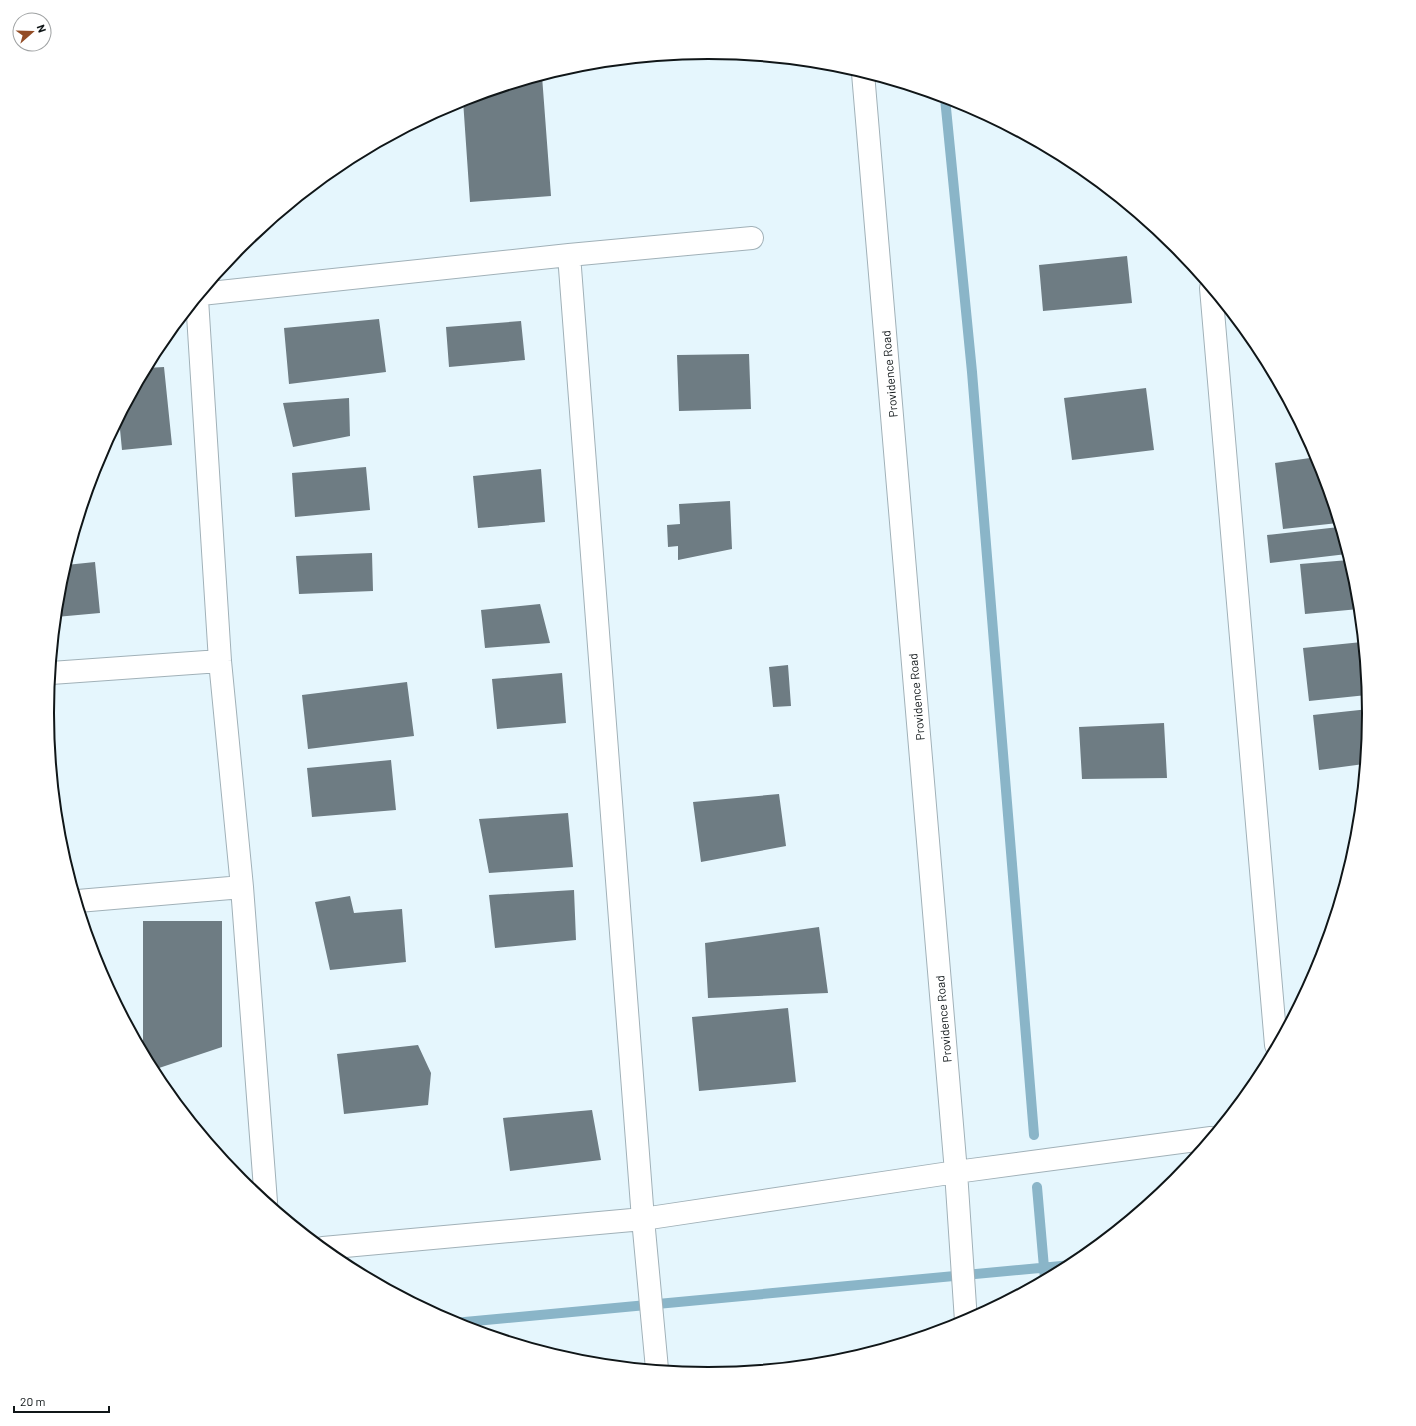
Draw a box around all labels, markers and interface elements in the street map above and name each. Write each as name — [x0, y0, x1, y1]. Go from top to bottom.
north arrow — [12, 12, 52, 52]
text: N — [35, 23, 49, 34]
street label: Providence Road — [878, 330, 900, 418]
street label: Providence Road — [905, 653, 927, 741]
street label: Providence Road — [932, 975, 954, 1063]
scale bar — [14, 1388, 109, 1414]
text: 20 m — [20, 1394, 46, 1408]

